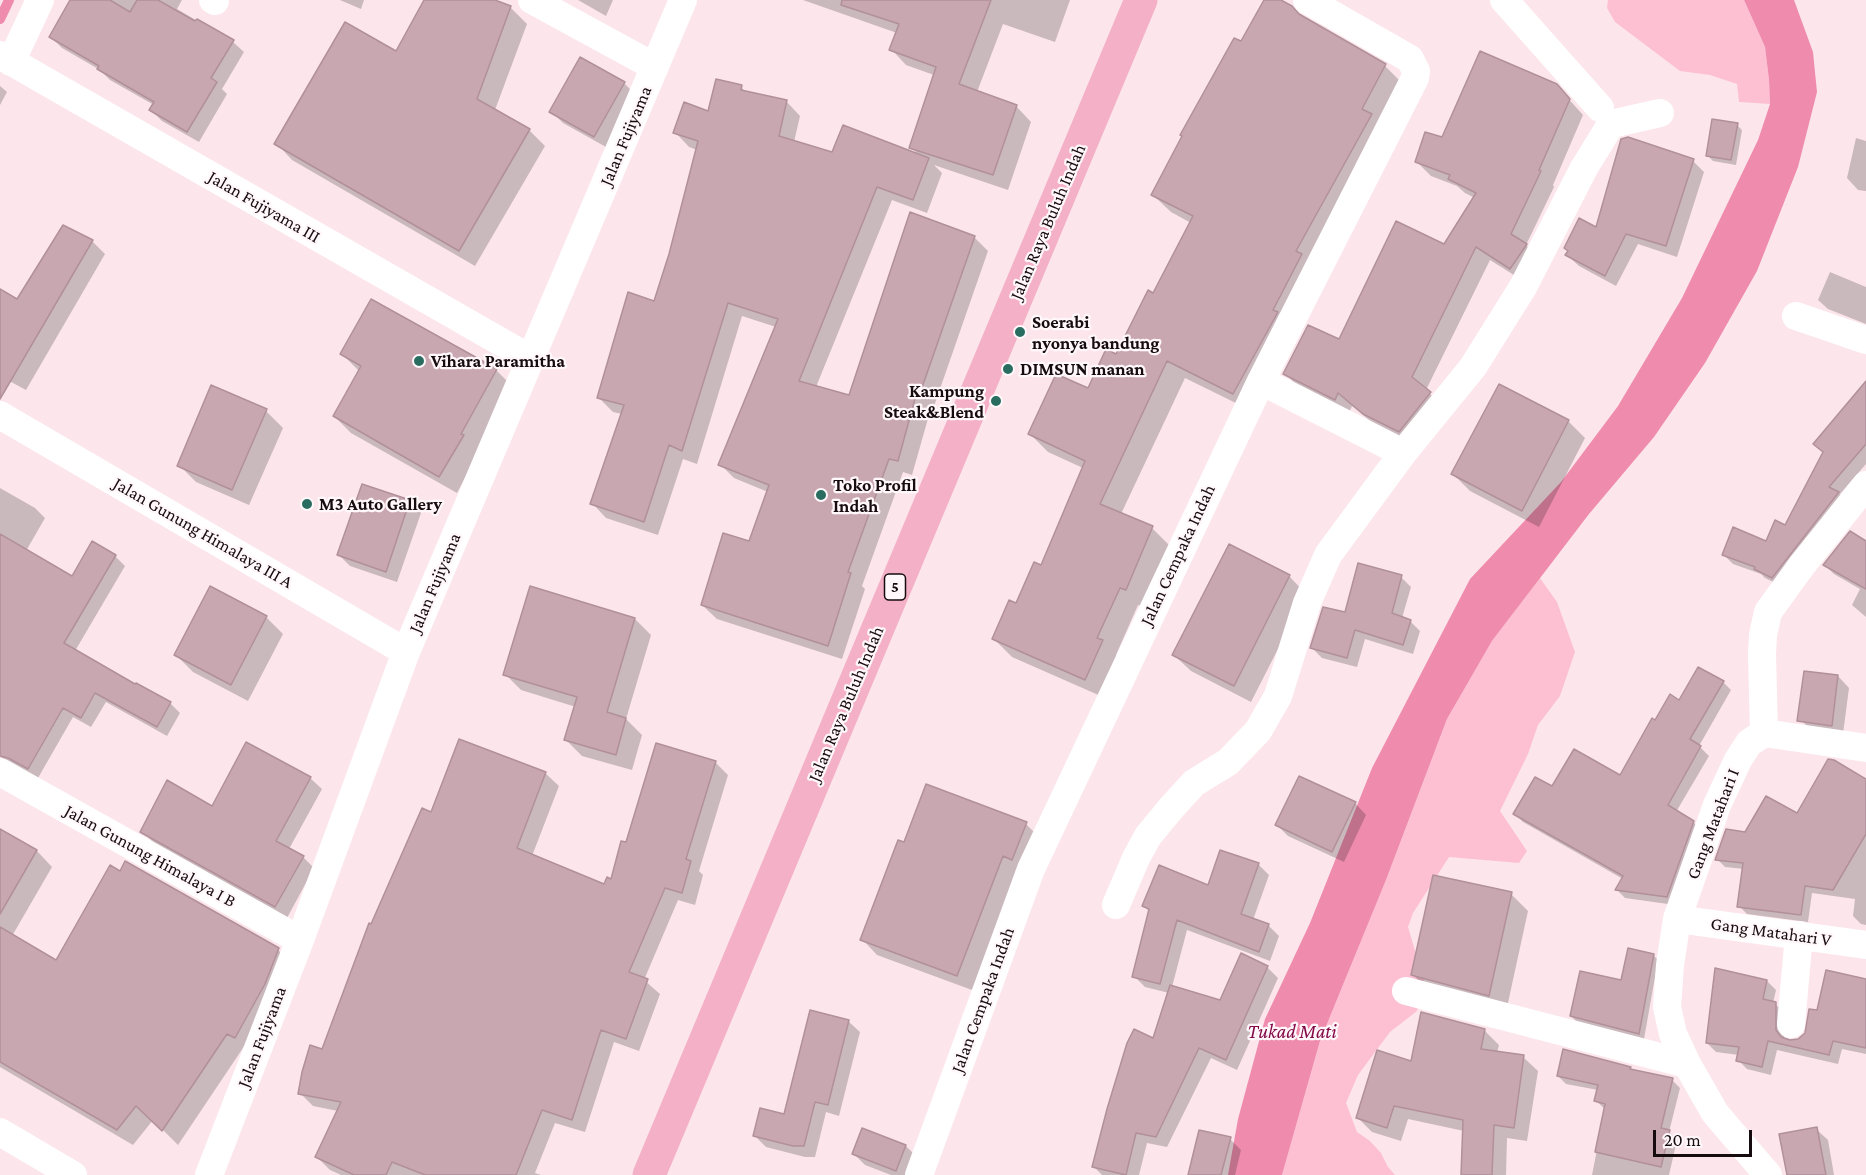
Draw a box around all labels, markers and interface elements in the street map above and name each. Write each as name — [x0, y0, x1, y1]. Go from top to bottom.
street label: Jalan Fujiyama — [595, 83, 657, 189]
street label: Jalan Raya Buluh Indah — [1005, 141, 1091, 303]
street label: Jalan Fujiyama III — [204, 166, 324, 248]
place label: Soerabi nyonya bandung — [1032, 311, 1159, 354]
marker: Soerabi nyonya bandung — [1013, 325, 1027, 339]
place label: Vihara Paramitha — [431, 350, 565, 372]
marker: Vihara Paramitha — [412, 354, 426, 368]
place label: DIMSUN manan — [1020, 358, 1145, 380]
marker: DIMSUN manan — [1001, 362, 1015, 376]
place label: Kampung Steak&Blend — [884, 380, 984, 422]
marker: Kampung Steak&Blend — [989, 394, 1003, 408]
street label: Jalan Gunung Himalaya III A — [109, 473, 297, 593]
place label: Toko Profil Indah — [833, 474, 917, 516]
street label: Jalan Cempaka Indah — [1136, 481, 1220, 629]
marker: Toko Profil Indah — [814, 488, 828, 502]
place label: M3 Auto Gallery — [319, 493, 442, 515]
marker: M3 Auto Gallery — [300, 497, 314, 511]
street label: Jalan Fujiyama — [404, 530, 466, 636]
road number: 5 — [884, 574, 906, 600]
street label: Jalan Raya Buluh Indah — [803, 623, 889, 785]
street label: Gang Matahari I — [1682, 766, 1744, 882]
street label: Jalan Gunung Himalaya I B — [61, 800, 239, 912]
street label: Gang Matahari V — [1709, 913, 1833, 951]
street label: Jalan Cempaka Indah — [947, 924, 1019, 1076]
street label: Jalan Fujiyama — [233, 983, 291, 1091]
water label: Tukad Mati — [1247, 1020, 1337, 1044]
scale bar — [1656, 1118, 1755, 1156]
text: 20 m — [1664, 1130, 1701, 1150]

